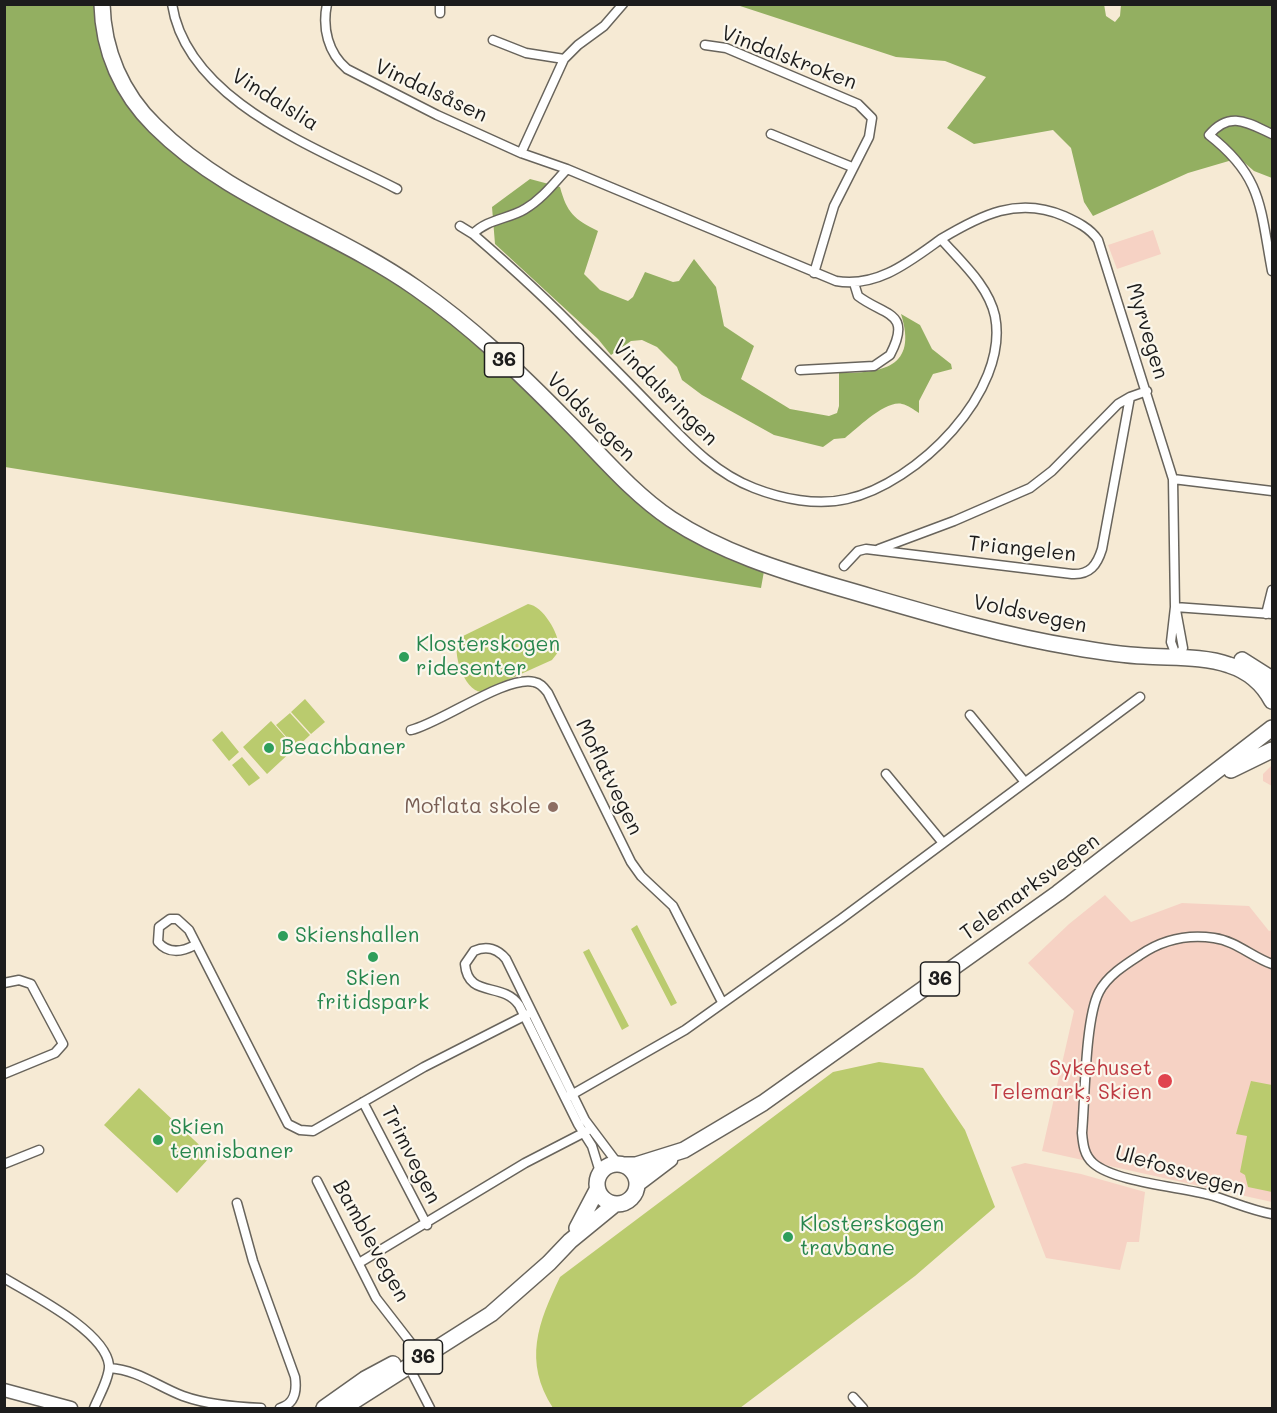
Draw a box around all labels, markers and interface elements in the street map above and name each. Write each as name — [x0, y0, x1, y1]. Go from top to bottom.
street label: Vindalskroken — [718, 21, 860, 95]
street label: Vindalsåsen — [371, 54, 491, 128]
street label: Vindalslia — [227, 63, 323, 137]
street label: Myrvegen — [1120, 280, 1174, 382]
street label: Vindalsringen — [607, 335, 723, 451]
road number: 36 — [484, 343, 524, 377]
street label: Voldsvegen — [541, 367, 641, 467]
street label: Triangelen — [967, 531, 1077, 567]
street label: Voldsvegen — [971, 590, 1089, 638]
place label: Klosterskogen ridesenter — [416, 632, 560, 682]
marker: Klosterskogen ridesenter — [397, 650, 411, 664]
street label: Moflatvegen — [570, 715, 648, 839]
place label: Beachbaner — [281, 735, 406, 761]
marker: Beachbaner — [262, 741, 276, 755]
place label: Moflata skole — [404, 794, 541, 820]
marker: Moflata skole — [546, 800, 560, 814]
street label: Telemarksvegen — [956, 828, 1104, 946]
place label: Skienshallen — [295, 923, 419, 949]
marker: Skienshallen — [276, 929, 290, 943]
marker: Skien fritidspark — [366, 950, 380, 964]
road number: 36 — [920, 962, 960, 996]
place label: Skien fritidspark — [317, 966, 429, 1016]
place label: Sykehuset Telemark, Skien — [990, 1056, 1152, 1106]
marker: Sykehuset Telemark, Skien — [1156, 1072, 1174, 1090]
street label: Trimvegen — [376, 1102, 446, 1208]
place label: Skien tennisbaner — [170, 1115, 294, 1165]
marker: Skien tennisbaner — [151, 1133, 165, 1147]
street label: Ulefossvegen — [1112, 1140, 1248, 1202]
street label: Bamblevegen — [327, 1176, 415, 1306]
place label: Klosterskogen travbane — [800, 1212, 944, 1262]
marker: Klosterskogen travbane — [781, 1230, 795, 1244]
road number: 36 — [404, 1340, 442, 1374]

